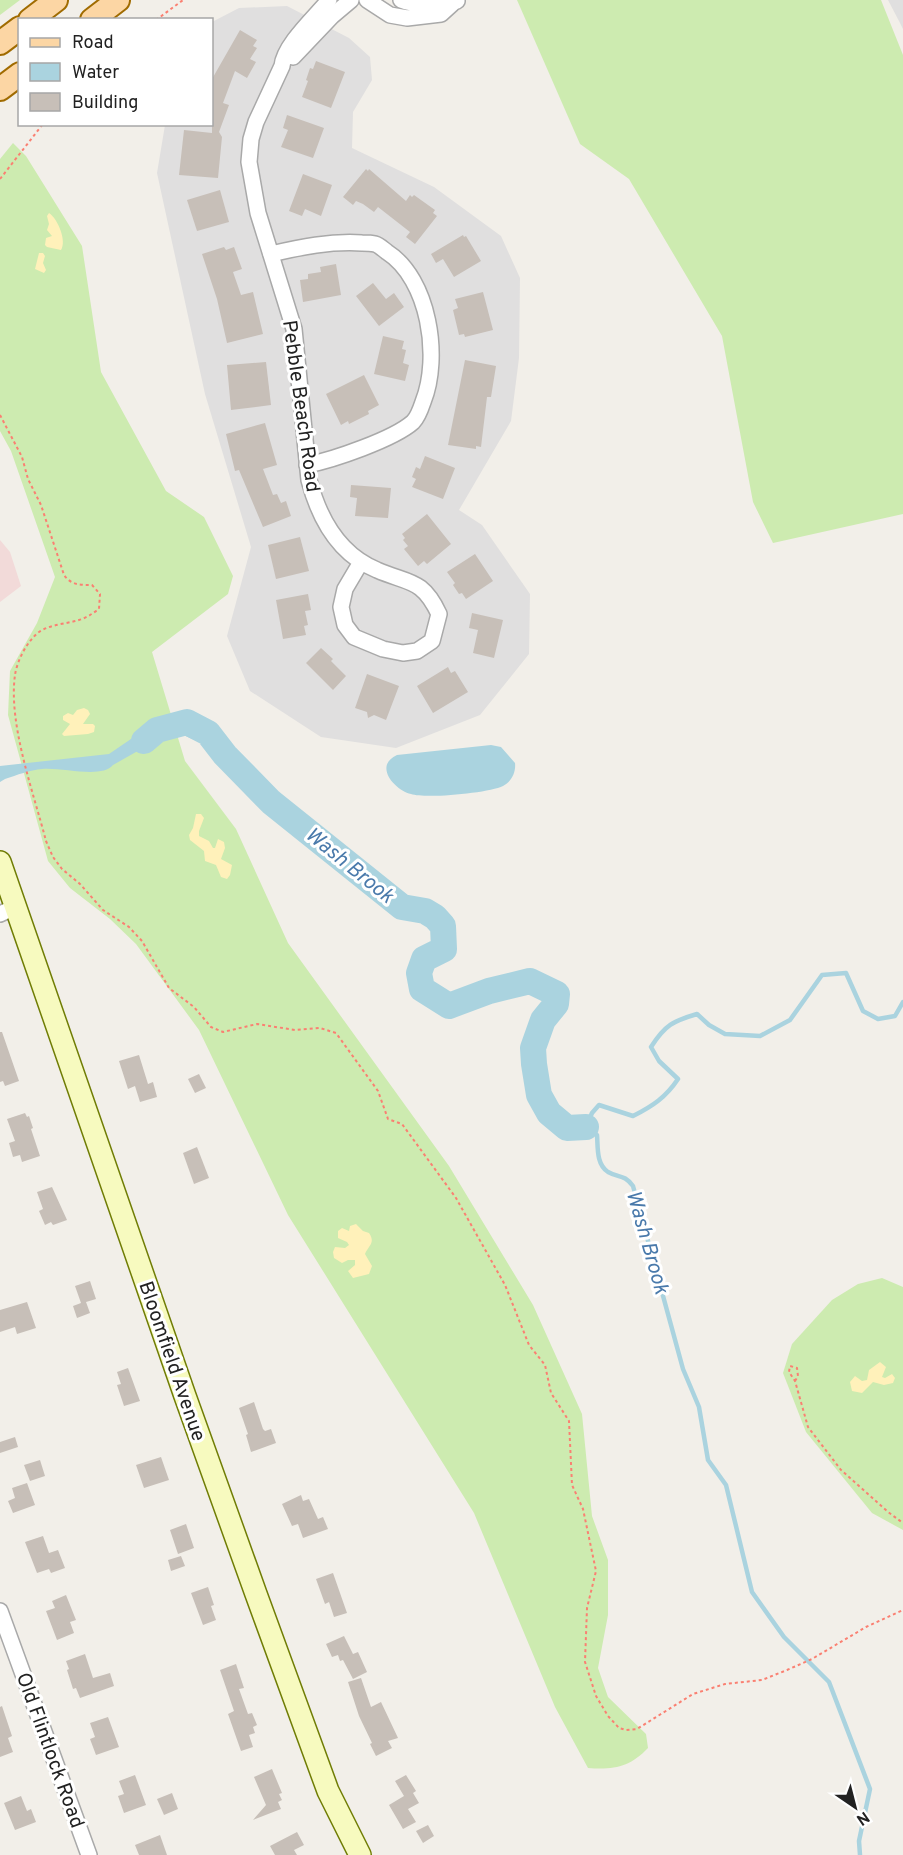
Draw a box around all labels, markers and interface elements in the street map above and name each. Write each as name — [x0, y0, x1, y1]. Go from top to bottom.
legend — [18, 18, 213, 126]
text: Road — [72, 32, 114, 55]
text: Water — [72, 62, 119, 85]
text: Building — [72, 92, 138, 115]
street label: Pebble Beach Road — [275, 318, 325, 494]
water label: Wash Brook — [299, 822, 399, 910]
water label: Wash Brook — [619, 1187, 674, 1298]
street label: Bloomfield Avenue — [132, 1278, 211, 1445]
street label: Old Flintlock Road — [9, 1669, 89, 1832]
north arrow — [825, 1777, 885, 1837]
text: N — [852, 1806, 873, 1829]

